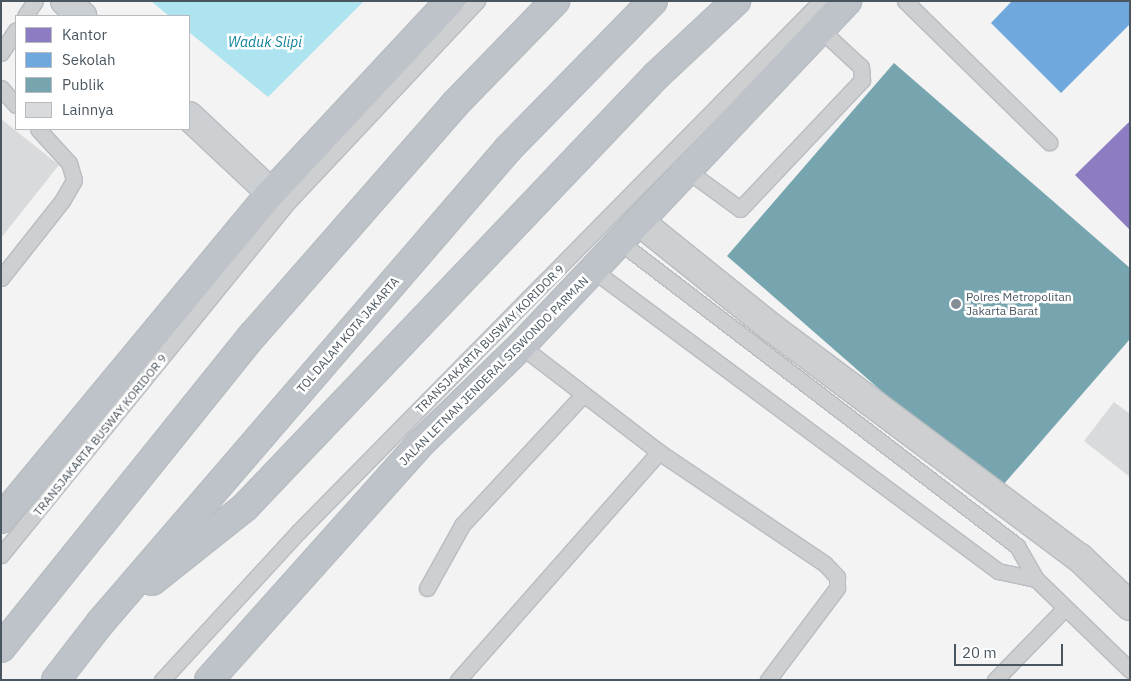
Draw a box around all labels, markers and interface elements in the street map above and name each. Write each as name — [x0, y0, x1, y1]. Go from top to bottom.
legend — [15, 15, 190, 130]
text: Kantor — [62, 25, 107, 44]
water label: Waduk Slipi — [228, 34, 302, 50]
text: Sekolah — [62, 50, 116, 69]
text: Publik — [62, 75, 104, 94]
text: Lainnya — [62, 100, 113, 119]
street label: TRANSJAKARTA BUSWAY KORIDOR 9 — [413, 262, 567, 416]
street label: TOL DALAM KOTA JAKARTA — [294, 274, 402, 396]
street label: JALAN LETNAN JENDERAL SISWONDO PARMAN — [397, 274, 591, 468]
place label: Polres Metropolitan Jakarta Barat — [966, 290, 1072, 318]
marker: Polres Metropolitan Jakarta Barat — [950, 298, 962, 310]
street label: TRANSJAKARTA BUSWAY KORIDOR 9 — [30, 351, 170, 519]
scale bar — [956, 634, 1065, 666]
text: 20 m — [962, 643, 997, 662]

